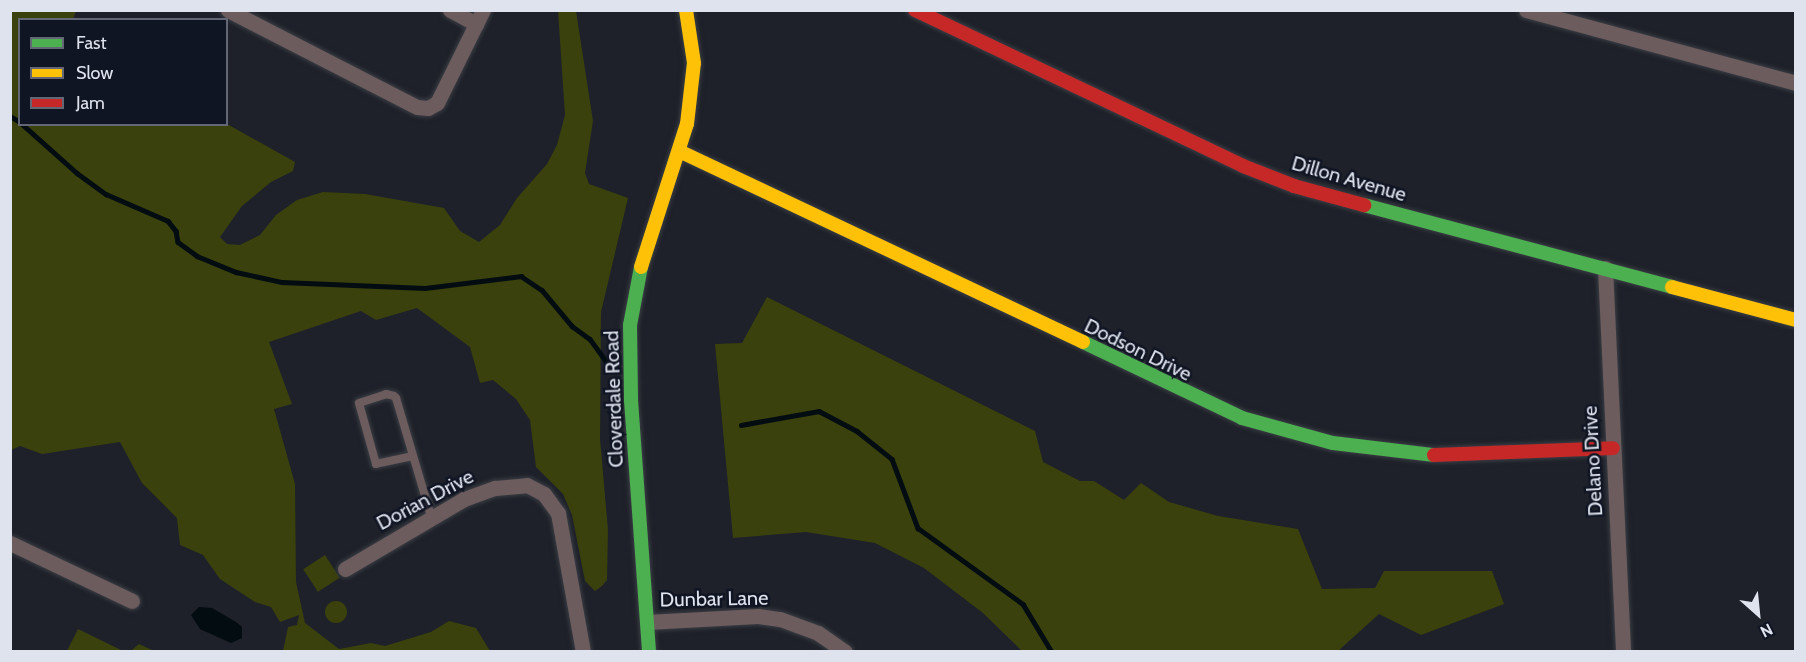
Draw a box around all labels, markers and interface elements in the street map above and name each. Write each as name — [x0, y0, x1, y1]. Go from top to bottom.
legend — [18, 18, 228, 126]
text: Fast — [76, 32, 107, 54]
text: Slow — [76, 62, 113, 84]
text: Jam — [76, 92, 105, 114]
street label: Dillon Avenue — [1289, 151, 1409, 207]
street label: Dodson Drive — [1080, 314, 1196, 386]
street label: Cloverdale Road — [600, 330, 628, 468]
street label: Delano Drive — [1578, 405, 1608, 517]
street label: Dorian Drive — [373, 464, 477, 536]
north arrow — [1728, 584, 1788, 644]
street label: Dunbar Lane — [659, 586, 769, 612]
text: N — [1757, 619, 1776, 642]

